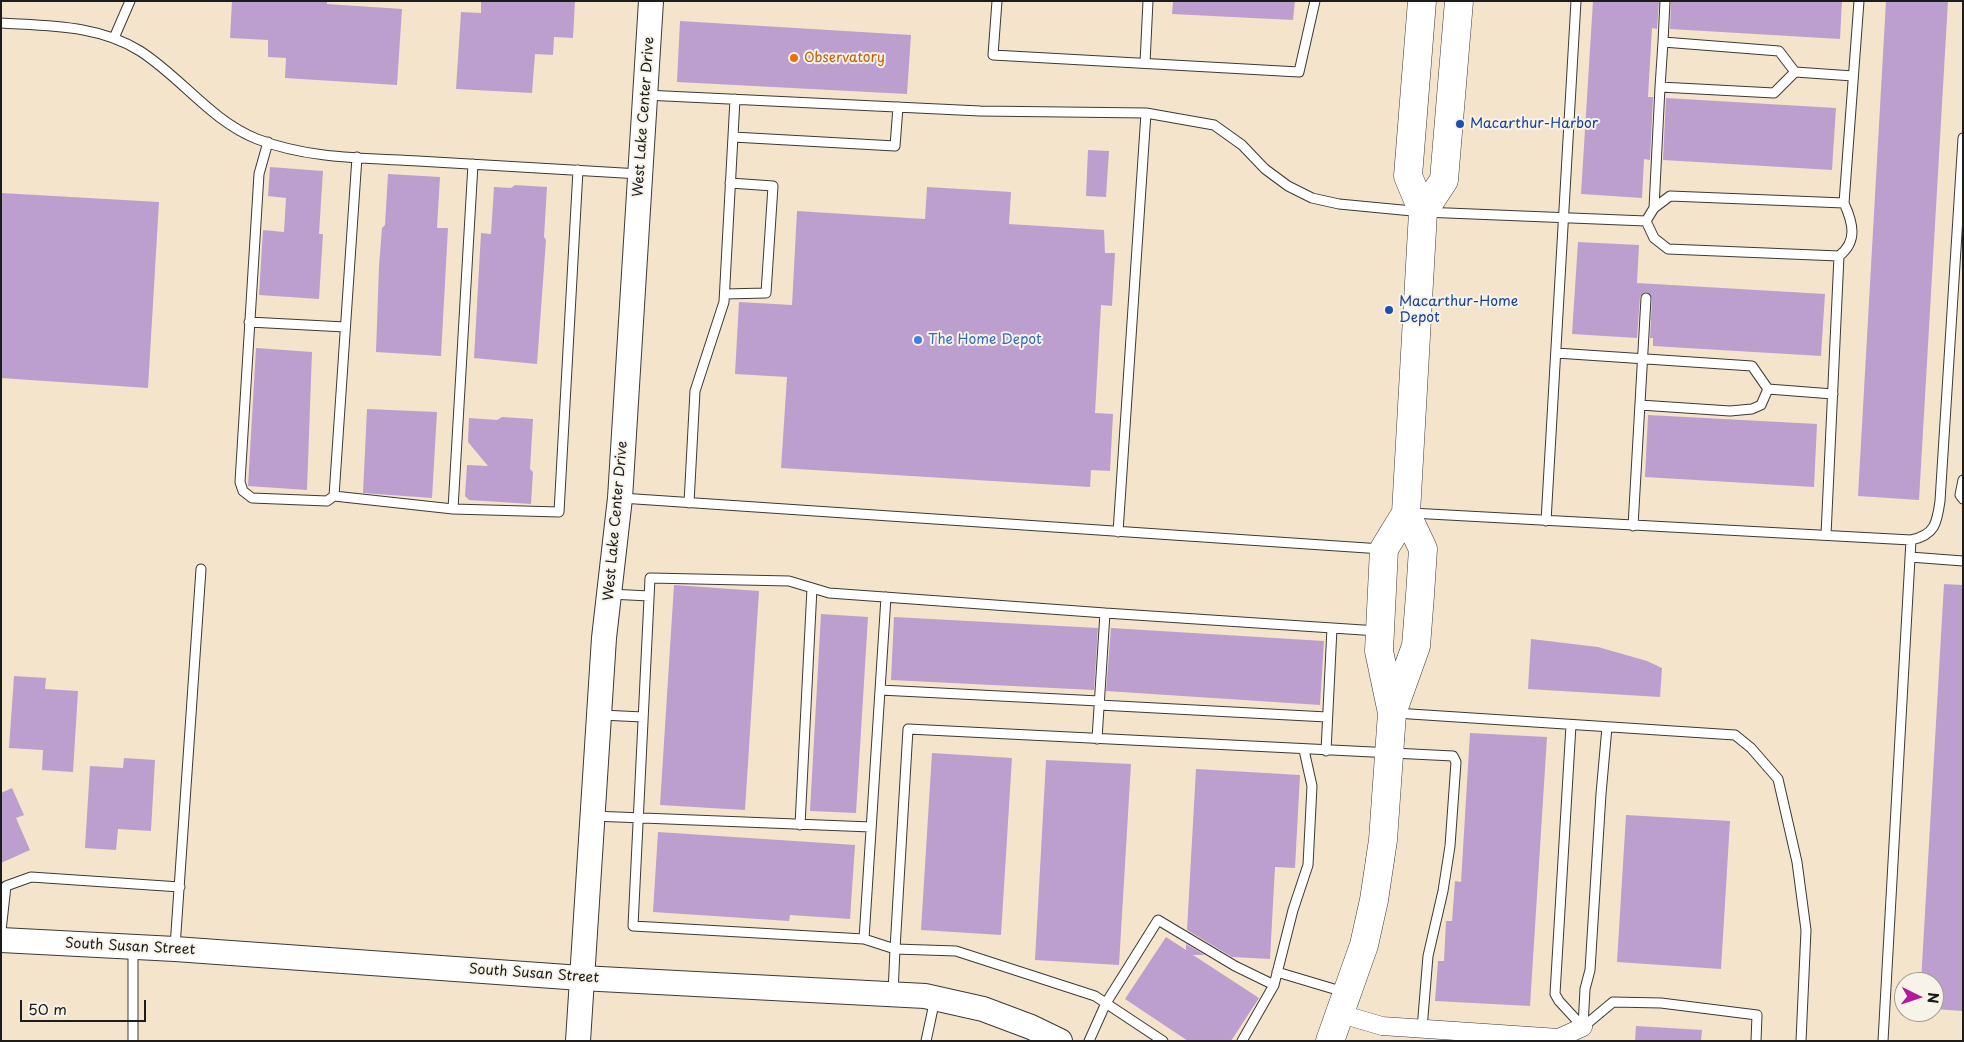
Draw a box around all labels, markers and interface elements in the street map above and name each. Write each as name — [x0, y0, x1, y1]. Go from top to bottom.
street label: West Lake Center Drive — [630, 36, 658, 198]
place label: Observatory — [804, 50, 885, 66]
marker: Observatory — [788, 52, 800, 64]
place label: Macarthur-Harbor — [1470, 116, 1598, 132]
marker: Macarthur-Harbor — [1454, 118, 1466, 130]
place label: Macarthur-Home Depot — [1399, 294, 1518, 326]
marker: Macarthur-Home Depot — [1383, 304, 1395, 316]
place label: The Home Depot — [928, 332, 1042, 348]
marker: The Home Depot — [912, 334, 924, 346]
street label: West Lake Center Drive — [601, 440, 631, 602]
street label: South Susan Street — [64, 935, 196, 959]
street label: South Susan Street — [468, 961, 600, 987]
north arrow — [1894, 972, 1944, 1022]
scale bar — [22, 990, 149, 1022]
text: N — [1923, 992, 1944, 1004]
text: 50 m — [28, 997, 67, 1020]

